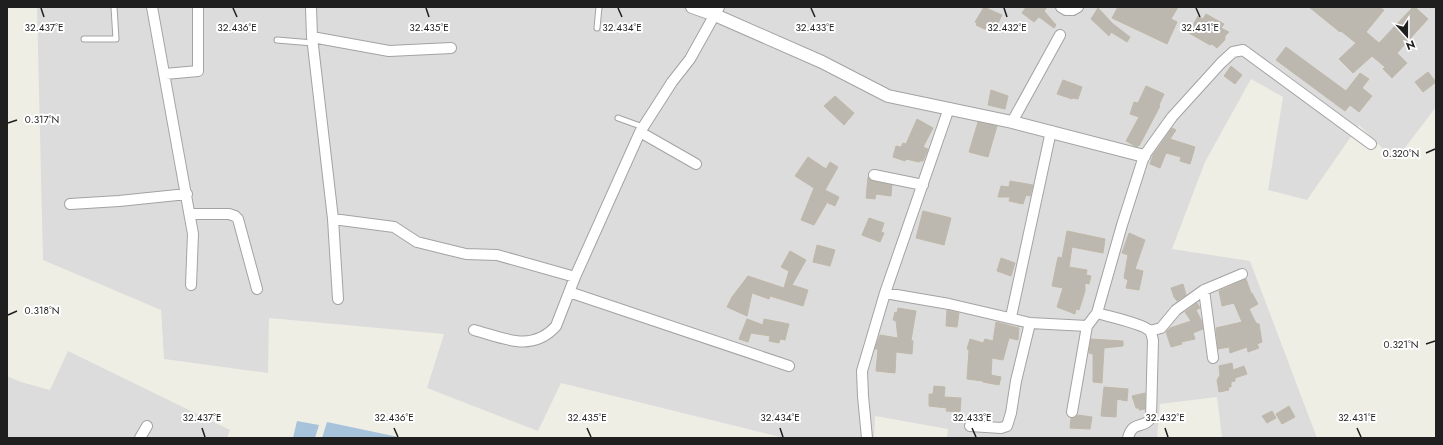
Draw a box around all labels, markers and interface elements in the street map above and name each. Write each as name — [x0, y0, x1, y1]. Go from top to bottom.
north arrow — [1387, 16, 1427, 56]
text: 32.437°E — [25, 20, 63, 35]
text: 32.436°E — [217, 20, 257, 35]
text: 32.435°E — [409, 20, 449, 35]
text: 32.434°E — [602, 20, 642, 35]
text: 32.433°E — [795, 20, 835, 35]
text: 32.432°E — [987, 20, 1027, 35]
text: 32.431°E — [1181, 20, 1219, 35]
text: N — [1404, 36, 1418, 54]
text: 0.317°N — [25, 112, 59, 127]
text: 0.320°N — [1383, 146, 1419, 161]
text: 0.318°N — [25, 303, 59, 318]
text: 0.321°N — [1383, 337, 1419, 352]
text: 32.437°E — [183, 410, 221, 425]
text: 32.436°E — [374, 410, 414, 425]
text: 32.435°E — [567, 410, 607, 425]
text: 32.434°E — [760, 410, 800, 425]
text: 32.433°E — [952, 410, 992, 425]
text: 32.432°E — [1145, 410, 1185, 425]
text: 32.431°E — [1338, 410, 1376, 425]

